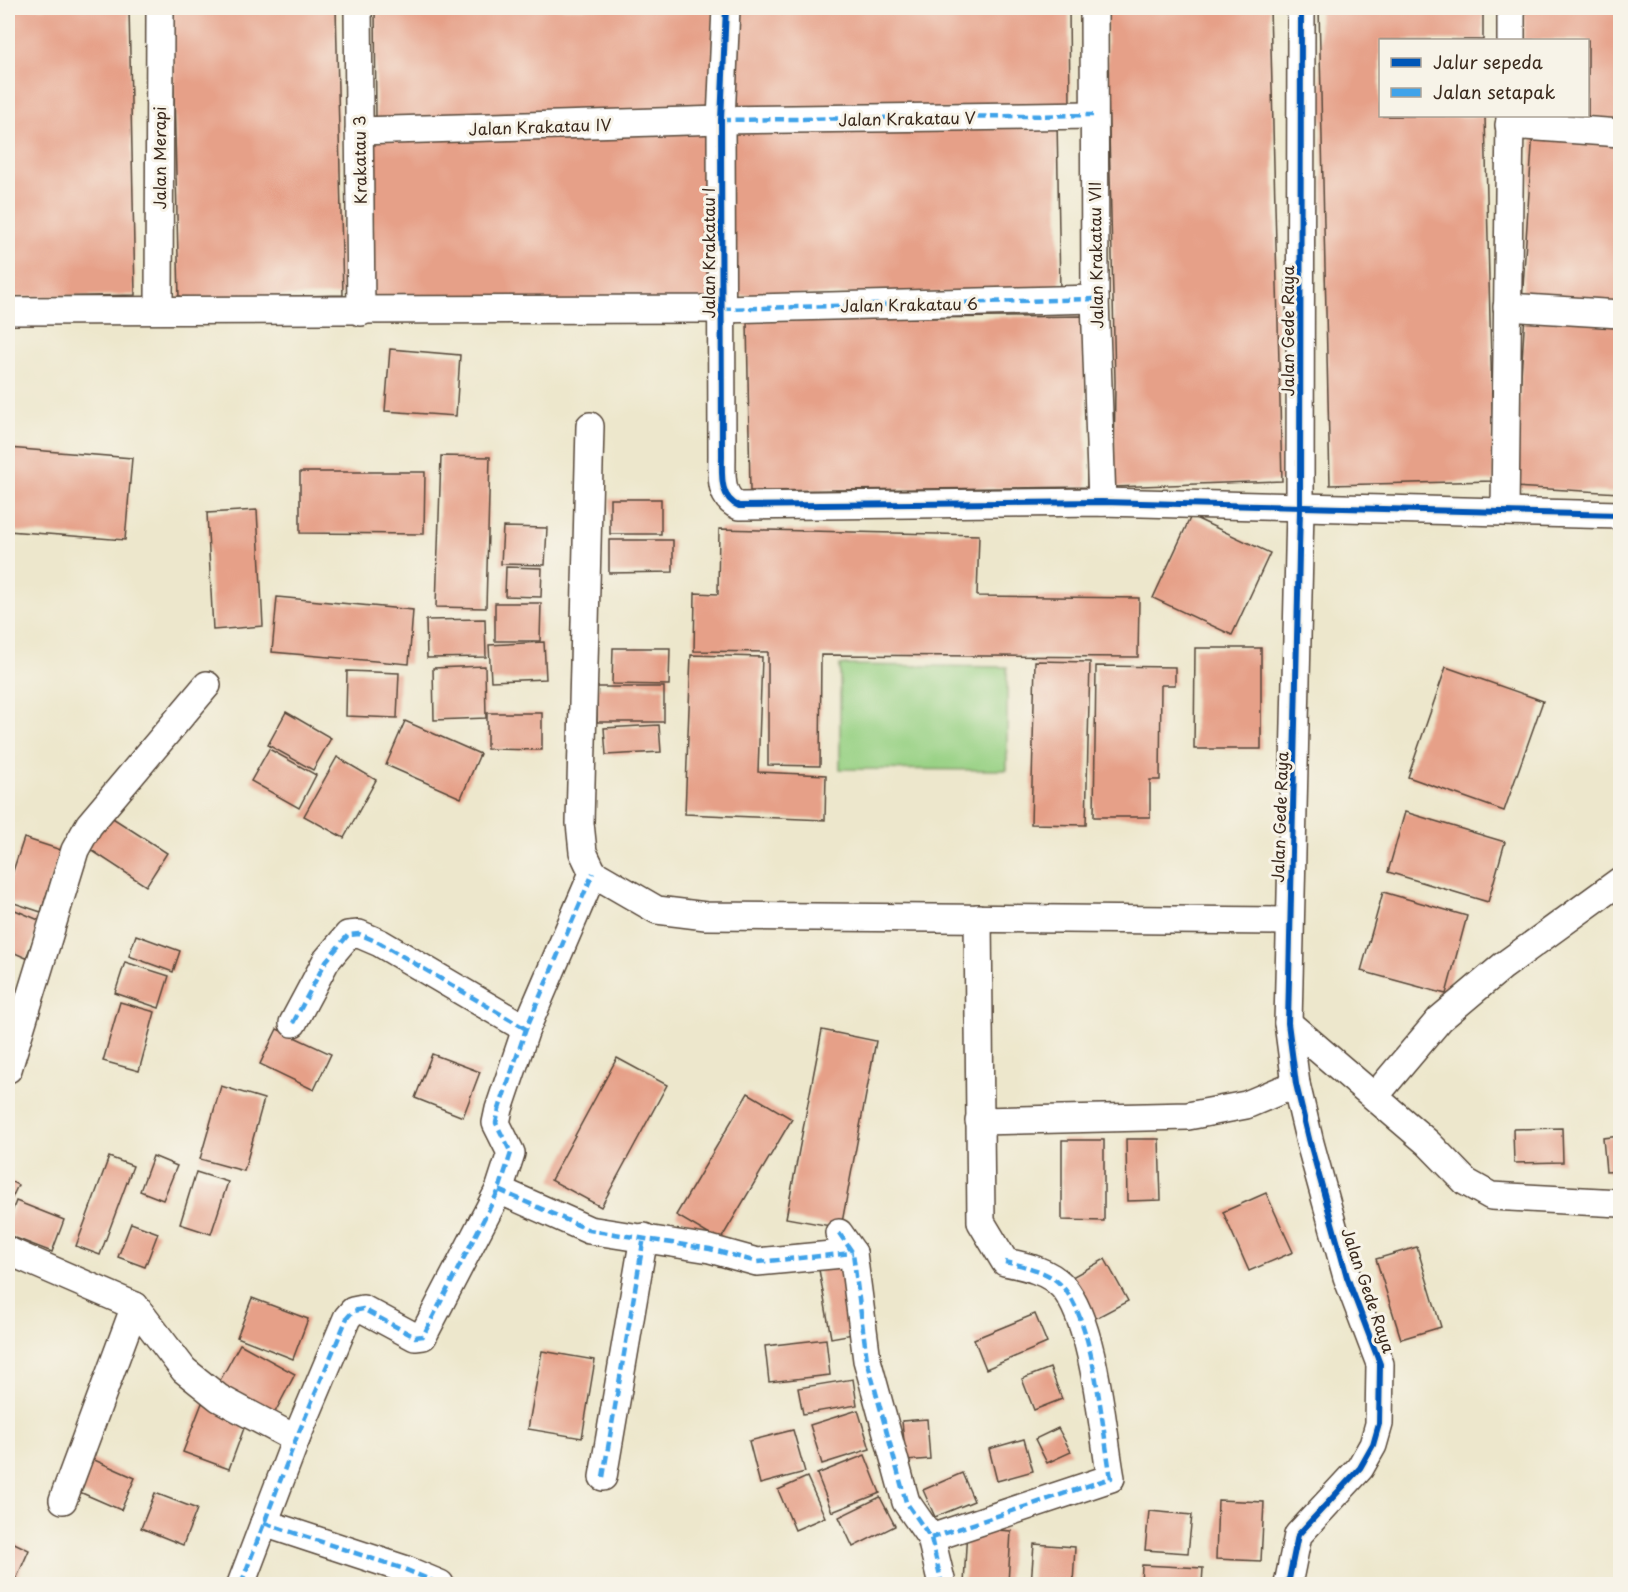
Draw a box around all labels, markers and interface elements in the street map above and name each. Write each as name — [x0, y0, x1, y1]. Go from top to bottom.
legend — [1379, 39, 1589, 117]
text: Jalur sepeda — [1433, 48, 1543, 75]
text: Jalan setapak — [1433, 78, 1555, 105]
street label: Jalan Krakatau V — [838, 105, 976, 131]
street label: Jalan Merapi — [147, 106, 171, 210]
street label: Jalan Krakatau IV — [468, 112, 612, 140]
street label: Krakatau 3 — [346, 115, 372, 205]
street label: Jalan Krakatau VII — [1082, 181, 1108, 329]
street label: Jalan Krakatau I — [696, 187, 720, 319]
street label: Jalan Gede Raya — [1275, 265, 1299, 397]
street label: Jalan Krakatau 6 — [840, 291, 978, 317]
street label: Jalan Gede Raya — [1265, 751, 1293, 883]
street label: Jalan Gede Raya — [1336, 1224, 1402, 1356]

